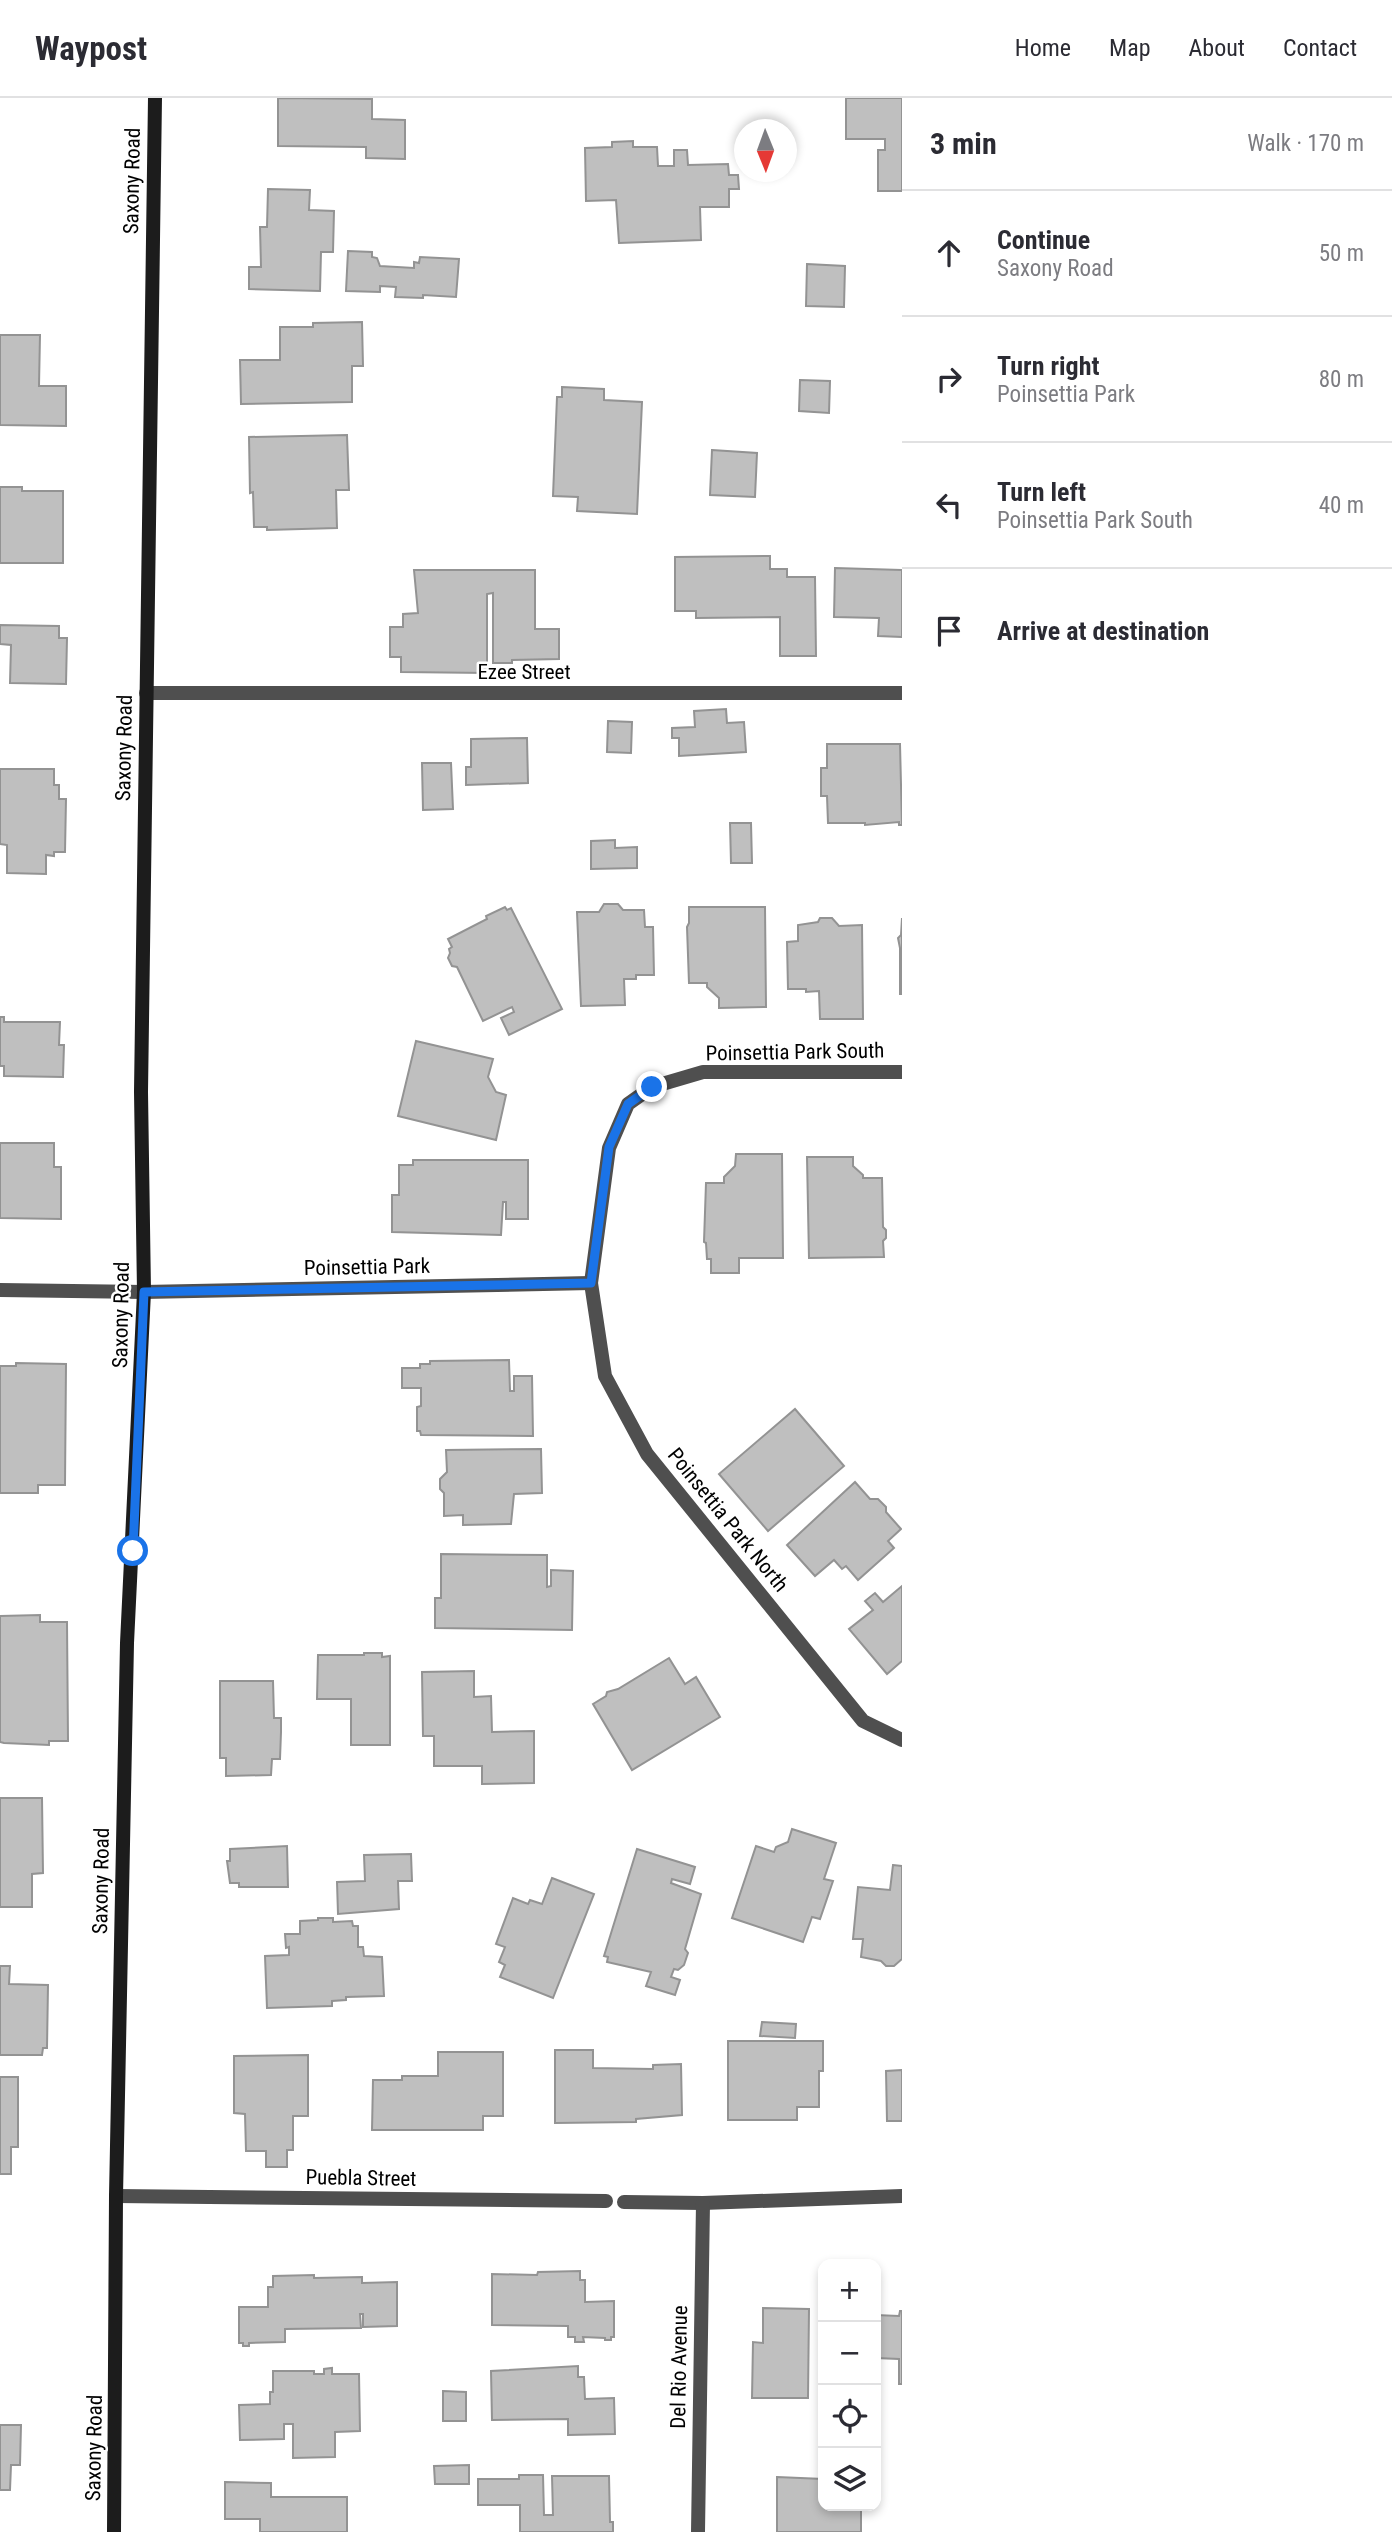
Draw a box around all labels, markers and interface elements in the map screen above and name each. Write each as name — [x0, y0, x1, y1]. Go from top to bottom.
text: Waypost — [35, 29, 147, 68]
text: Home — [1015, 34, 1071, 62]
text: Map — [1109, 34, 1151, 62]
text: About — [1189, 34, 1245, 62]
text: Contact — [1283, 34, 1357, 62]
north arrow — [734, 119, 797, 182]
text: 3 min — [930, 126, 997, 161]
street label: Saxony Road — [119, 128, 145, 234]
text: Walk · 170 m — [1247, 130, 1364, 157]
text: Continue — [997, 225, 1090, 255]
icon: ahead — [930, 234, 968, 272]
text: 50 m — [1319, 240, 1364, 267]
text: Saxony Road — [997, 255, 1114, 282]
text: Turn right — [997, 351, 1099, 381]
icon: right — [930, 360, 968, 398]
text: 80 m — [1319, 366, 1364, 393]
text: Poinsettia Park — [997, 381, 1135, 408]
text: Turn left — [997, 477, 1086, 507]
icon: left — [930, 486, 968, 524]
text: 40 m — [1319, 492, 1364, 519]
text: Poinsettia Park South — [997, 507, 1193, 534]
icon: arrive — [930, 612, 968, 650]
text: Arrive at destination — [997, 616, 1209, 646]
street label: Ezee Street — [477, 660, 571, 684]
street label: Saxony Road — [111, 695, 137, 801]
street label: Poinsettia Park South — [705, 1038, 885, 1066]
route end — [636, 1071, 667, 1102]
street label: Poinsettia Park — [304, 1254, 431, 1280]
street label: Saxony Road — [108, 1262, 134, 1368]
street label: Poinsettia Park North — [663, 1443, 793, 1597]
route start — [117, 1535, 148, 1566]
street label: Saxony Road — [88, 1828, 114, 1934]
street label: Puebla Street — [305, 2165, 417, 2191]
map controls — [818, 2259, 881, 2511]
button: + — [818, 2259, 881, 2322]
street label: Del Rio Avenue — [666, 2305, 692, 2429]
button: − — [818, 2322, 881, 2385]
button: locate — [818, 2385, 881, 2448]
street label: Saxony Road — [81, 2395, 107, 2501]
button: layers — [818, 2448, 881, 2511]

